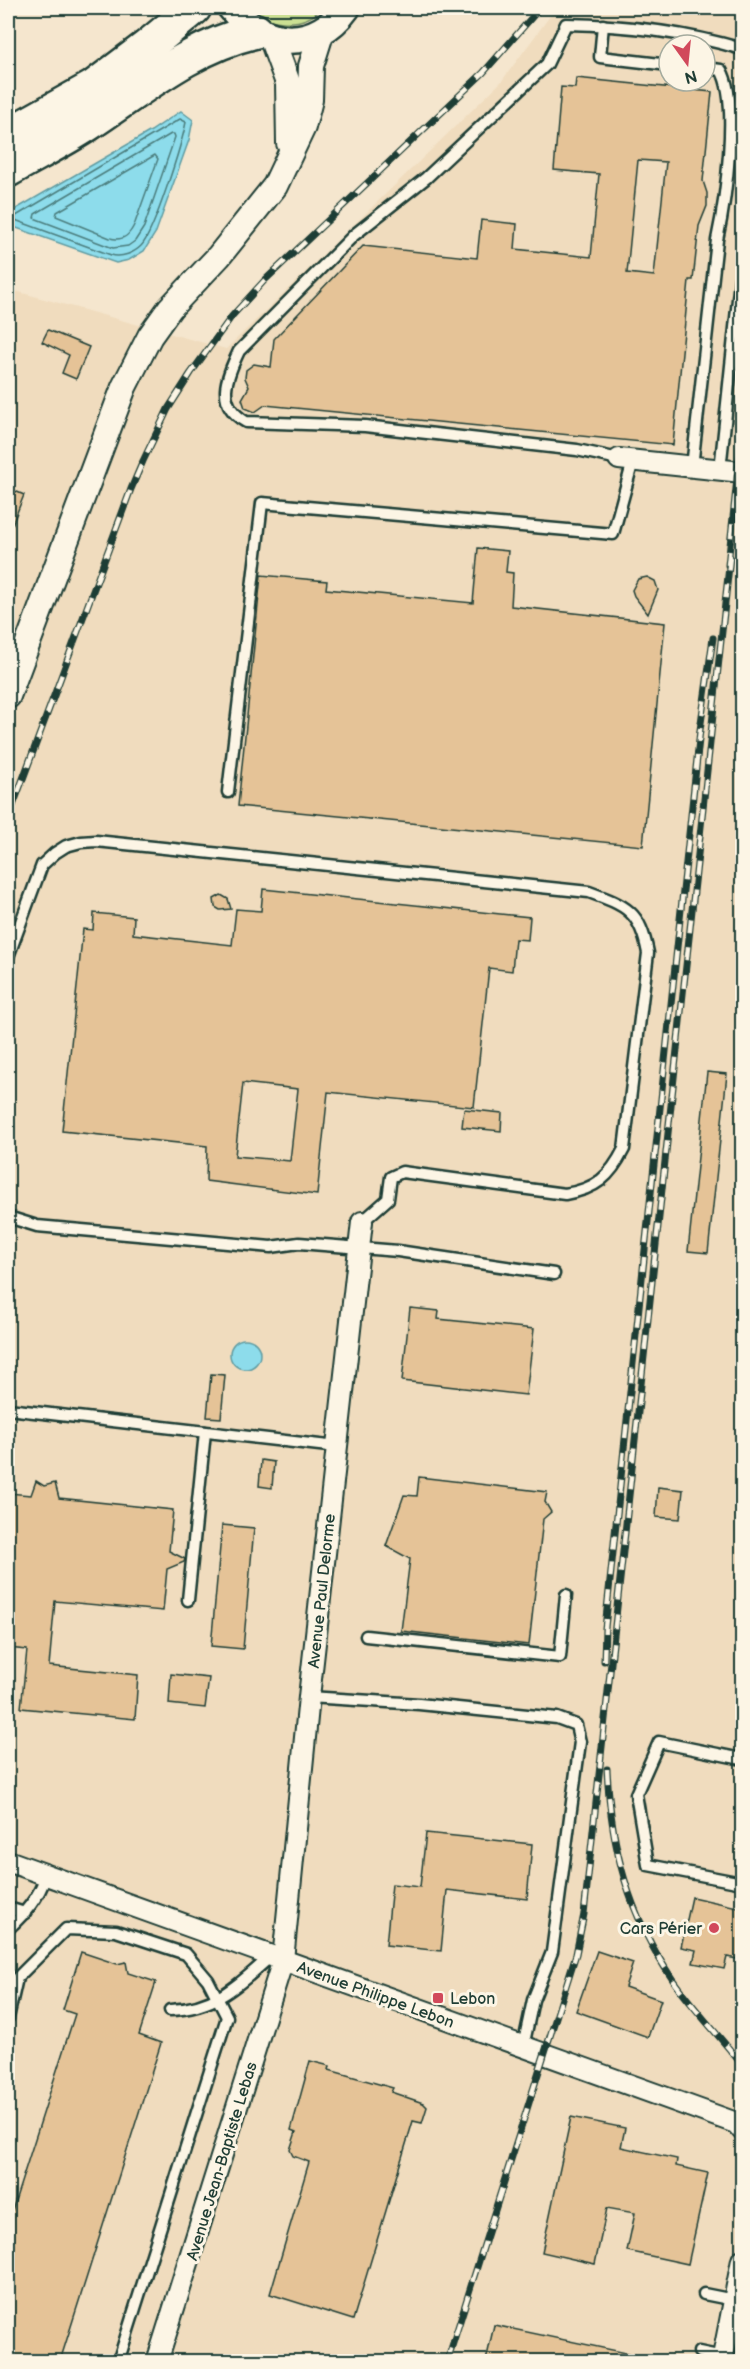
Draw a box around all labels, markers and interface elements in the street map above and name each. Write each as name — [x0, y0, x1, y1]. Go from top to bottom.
north arrow — [657, 33, 717, 93]
text: N — [682, 65, 699, 87]
street label: Avenue Paul Delorme — [305, 1512, 340, 1669]
place label: Cars Périer — [620, 1920, 702, 1939]
marker: Cars Périer — [707, 1921, 721, 1935]
street label: Avenue Philippe Lebon — [294, 1958, 457, 2033]
place label: Lebon — [450, 1990, 495, 2009]
marker: Lebon — [431, 1991, 445, 2005]
street label: Avenue Jean-Baptiste Lebas — [183, 2060, 262, 2263]

